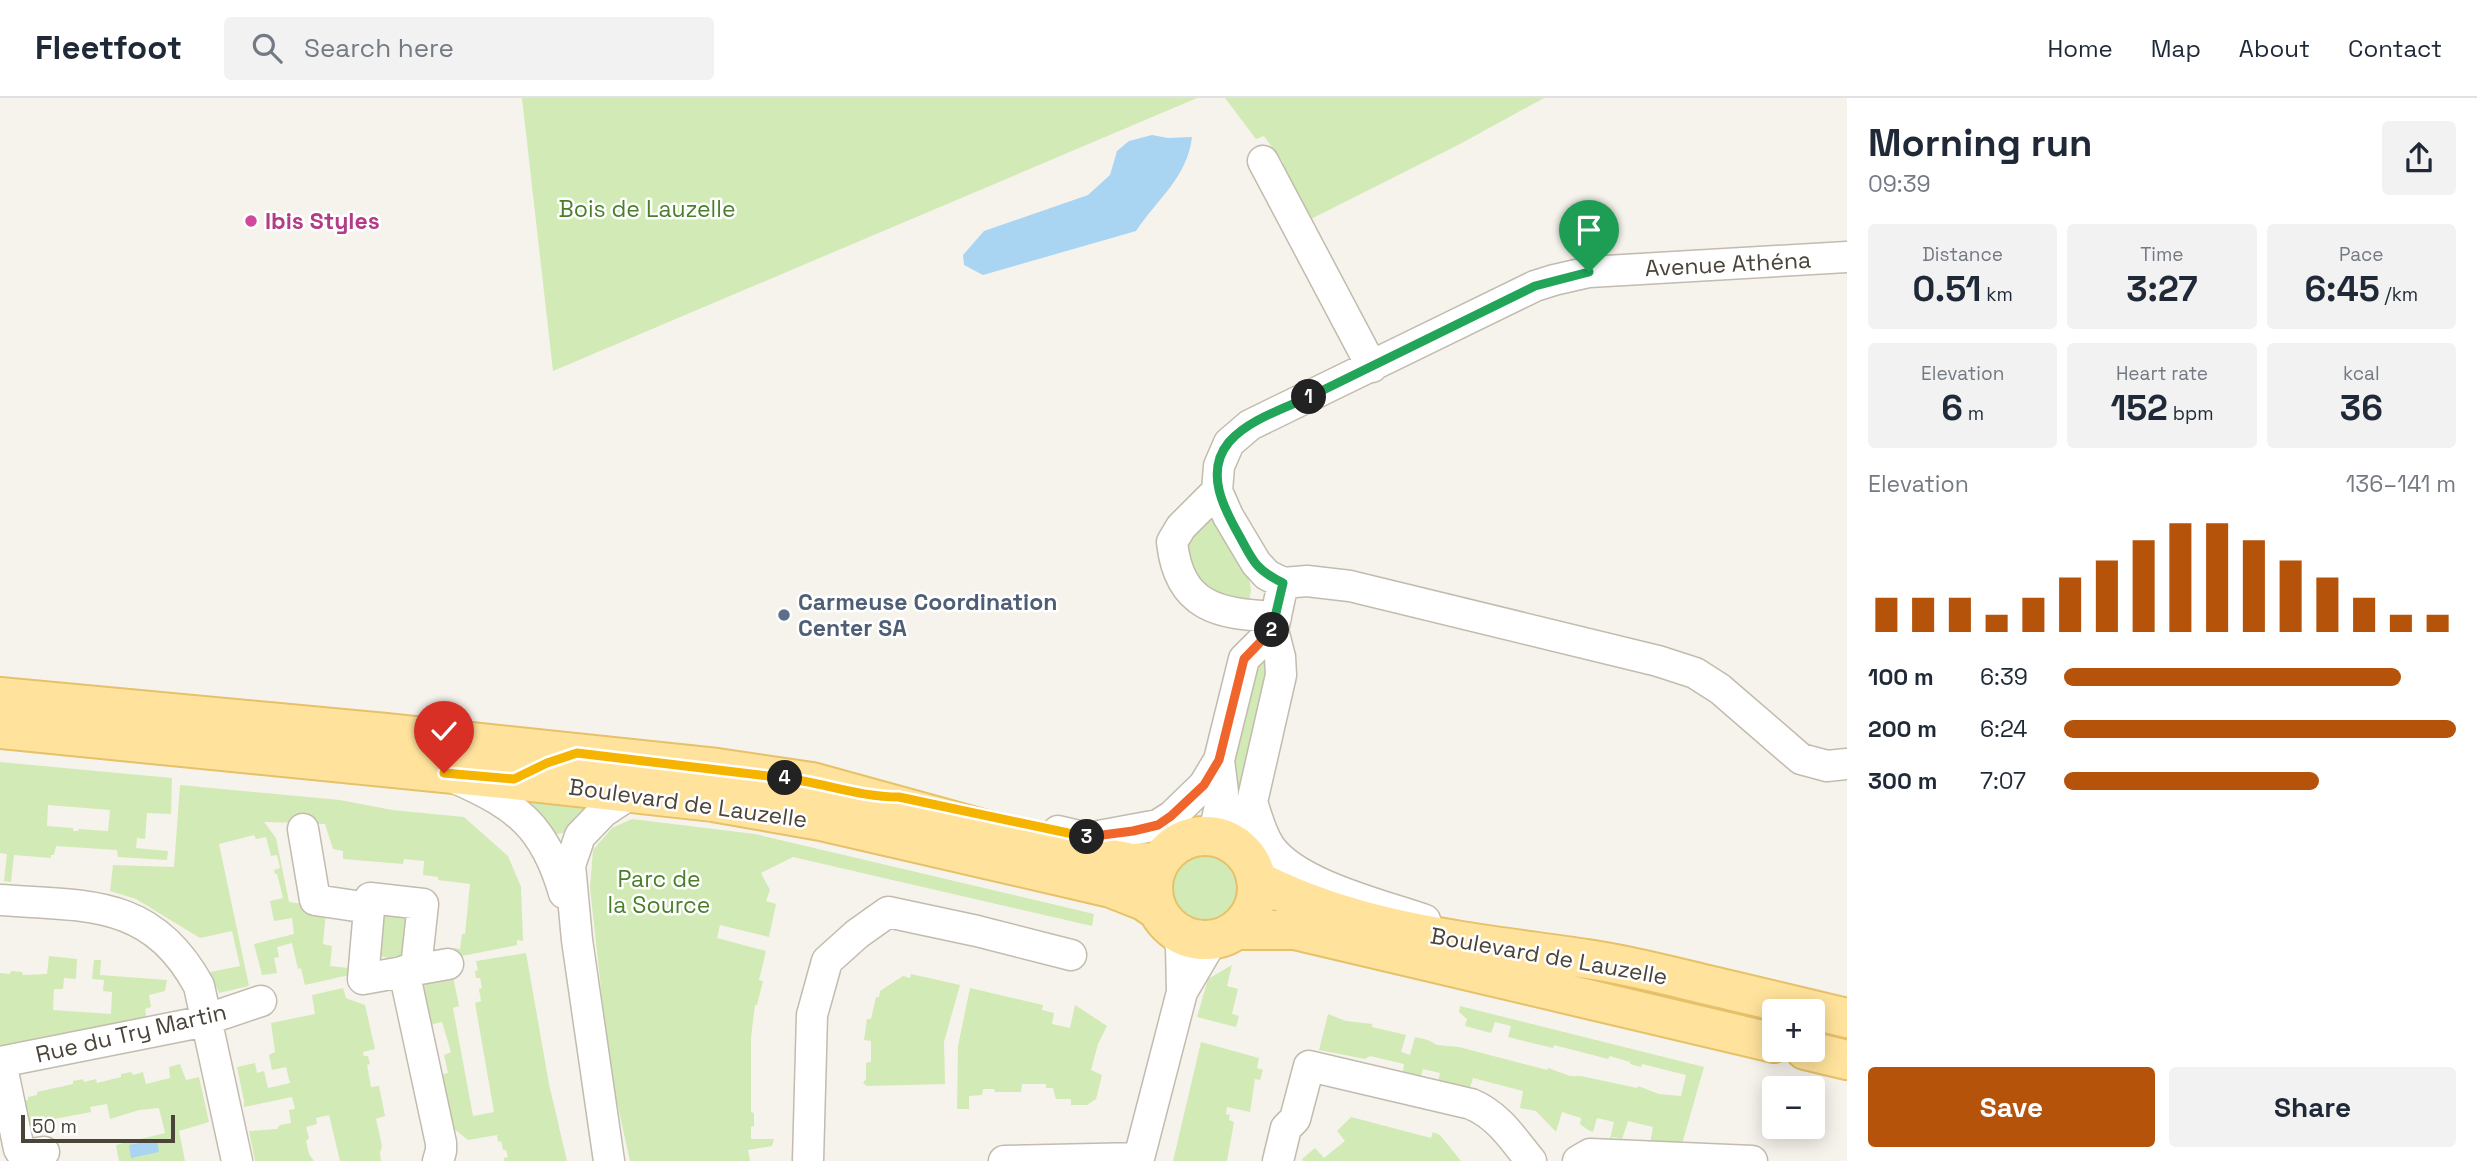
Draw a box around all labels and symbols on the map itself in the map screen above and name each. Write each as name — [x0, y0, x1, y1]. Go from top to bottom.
park label: Bois de Lauzelle — [558, 194, 736, 224]
pin — [1559, 200, 1619, 272]
place label: Ibis Styles — [265, 206, 380, 236]
marker: Ibis Styles — [243, 213, 259, 229]
street label: Avenue Athéna — [1644, 245, 1812, 283]
pin: 1 — [1292, 380, 1326, 414]
place label: Carmeuse Coordination Center SA — [798, 587, 1057, 643]
marker: Carmeuse Coordination Center SA — [776, 607, 792, 623]
pin: 2 — [1254, 612, 1290, 648]
pin — [414, 701, 474, 773]
pin: 4 — [768, 760, 802, 796]
street label: Boulevard de Lauzelle — [567, 771, 809, 835]
pin: 3 — [1070, 820, 1104, 854]
park label: Parc de la Source — [608, 864, 710, 920]
street label: Boulevard de Lauzelle — [1428, 920, 1670, 992]
street label: Rue du Try Martin — [33, 996, 229, 1070]
scale bar — [21, 1112, 175, 1144]

